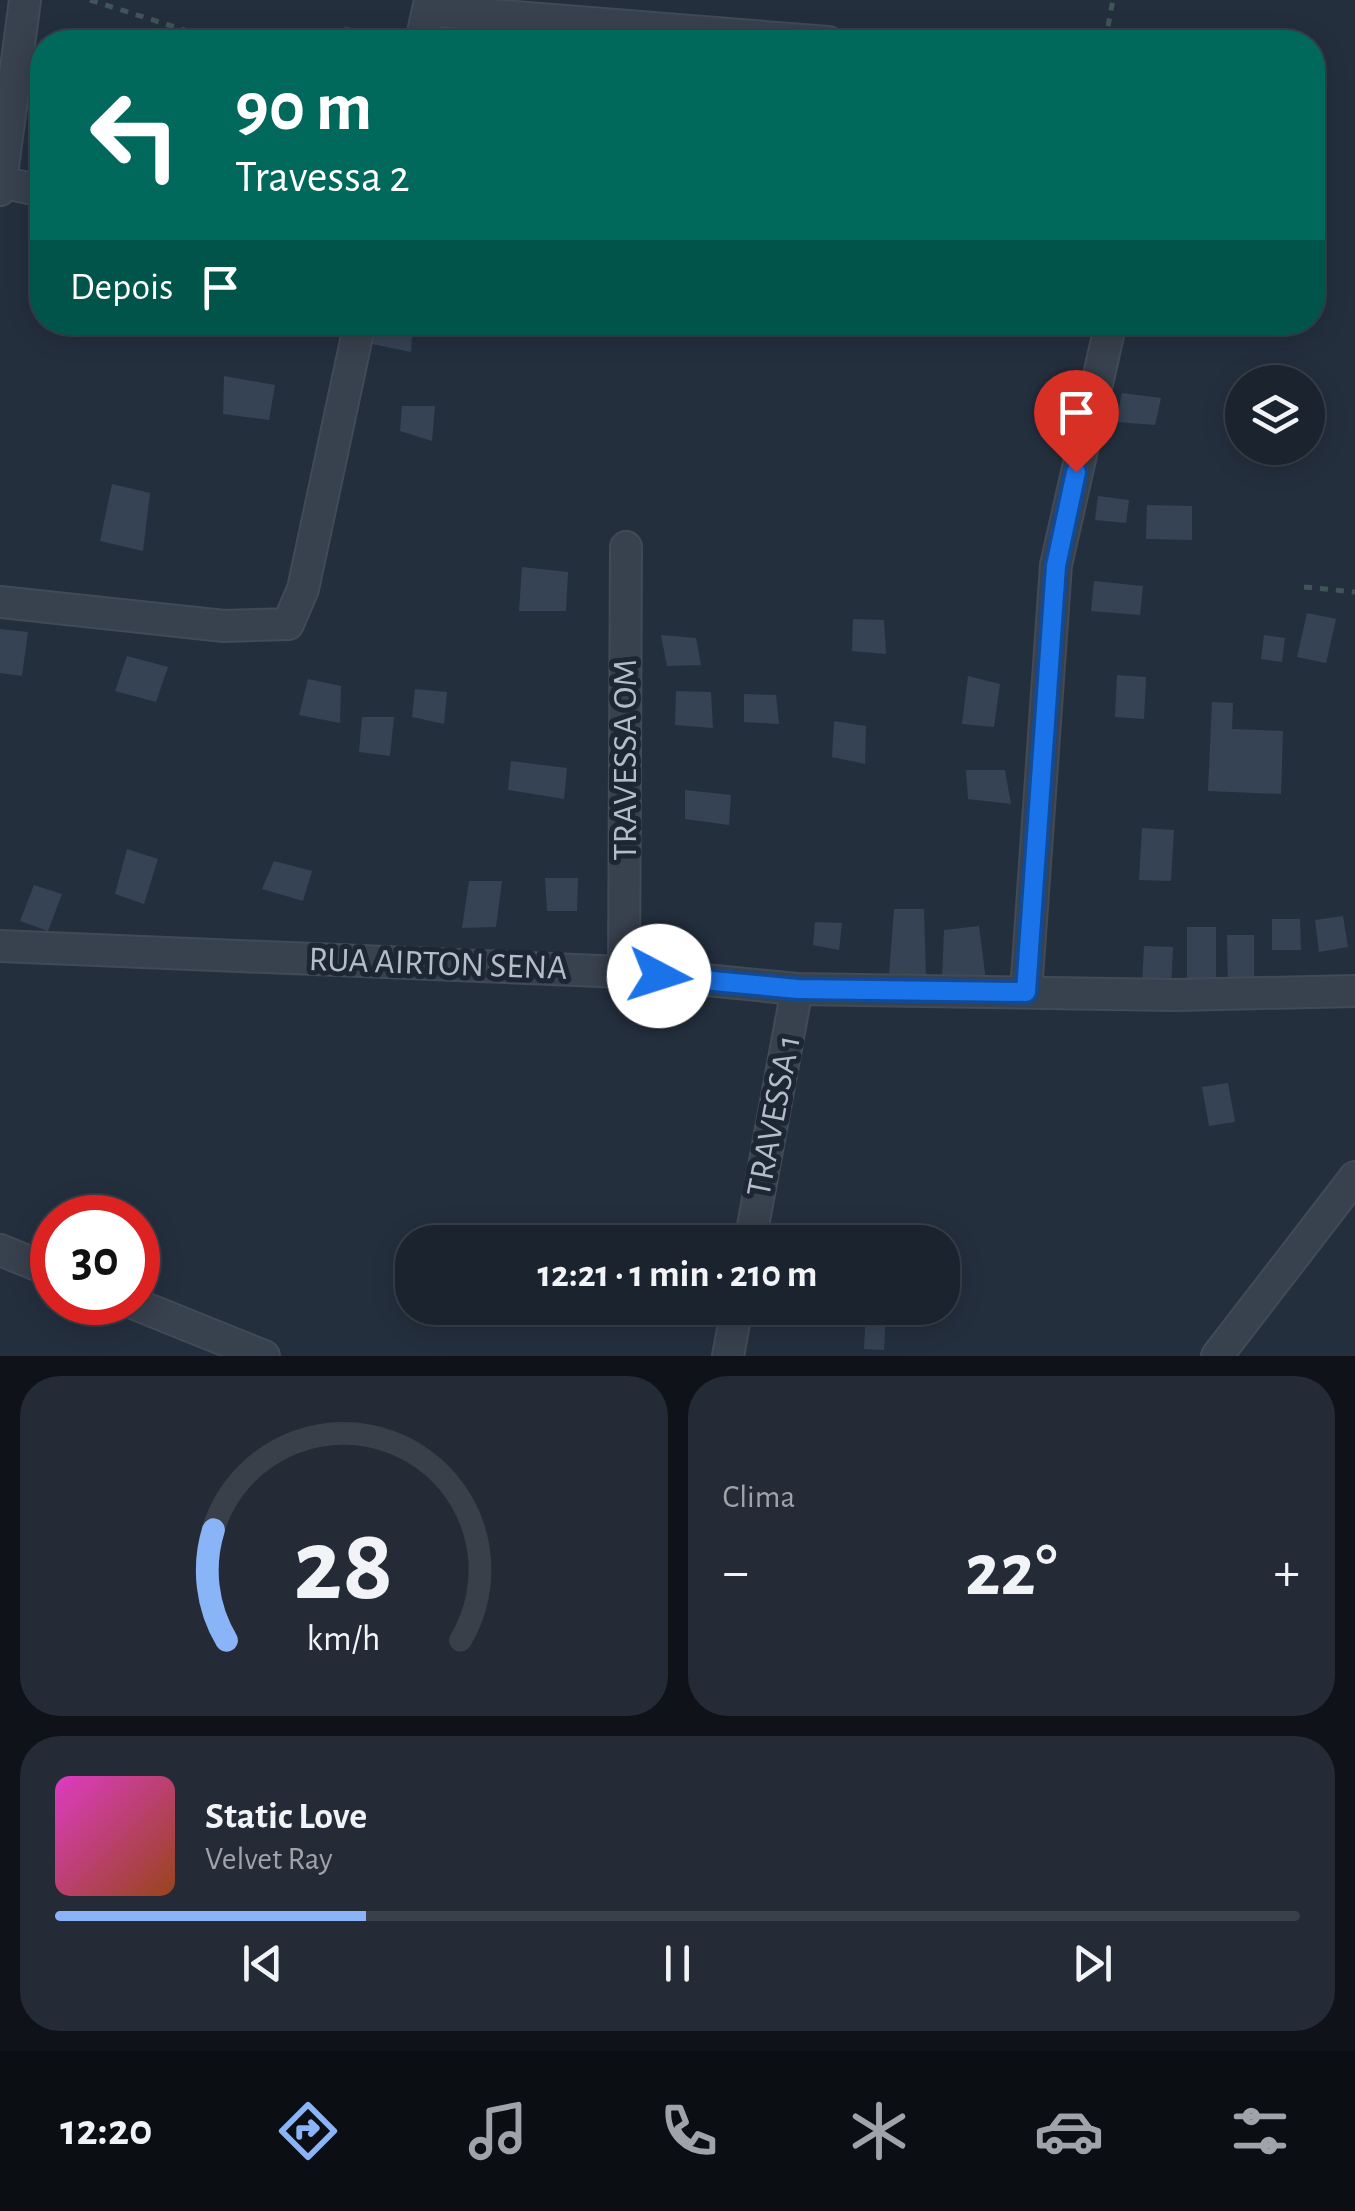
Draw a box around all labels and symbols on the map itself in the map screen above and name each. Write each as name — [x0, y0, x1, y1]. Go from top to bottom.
pin — [1034, 370, 1119, 473]
street label: TRAVESSA OM — [608, 659, 643, 861]
position arrow — [607, 924, 711, 1028]
street label: RUA AIRTON SENA — [308, 942, 568, 986]
street label: TRAVESSA 1 — [741, 1032, 807, 1200]
speed limit sign: 30 — [30, 1195, 160, 1325]

